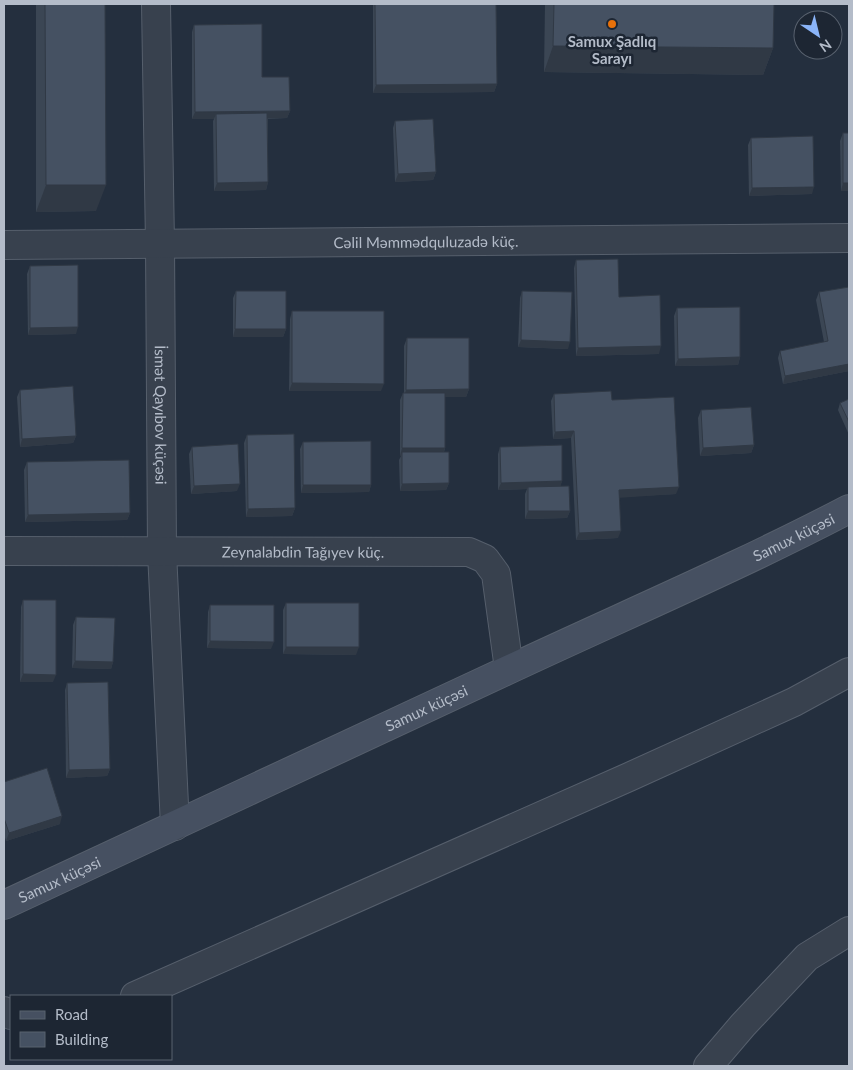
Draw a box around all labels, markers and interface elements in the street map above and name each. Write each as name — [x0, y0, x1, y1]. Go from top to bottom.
north arrow — [793, 10, 843, 60]
marker: Samux Şadlıq Sarayı — [606, 18, 618, 30]
place label: Samux Şadlıq Sarayı — [568, 32, 656, 67]
text: N — [816, 36, 835, 56]
street label: Cəlil Məmmədquluzadə küç. — [333, 232, 519, 251]
street label: İsmət Qayıbov küçəsi — [152, 345, 171, 485]
street label: Samux küçəsi — [750, 509, 837, 565]
street label: Zeynalabdin Tağıyev küç. — [222, 542, 384, 561]
street label: Samux küçəsi — [382, 681, 470, 735]
street label: Samux küçəsi — [15, 852, 103, 906]
legend — [10, 995, 172, 1060]
text: Road — [55, 1005, 88, 1023]
text: Building — [55, 1030, 108, 1048]

